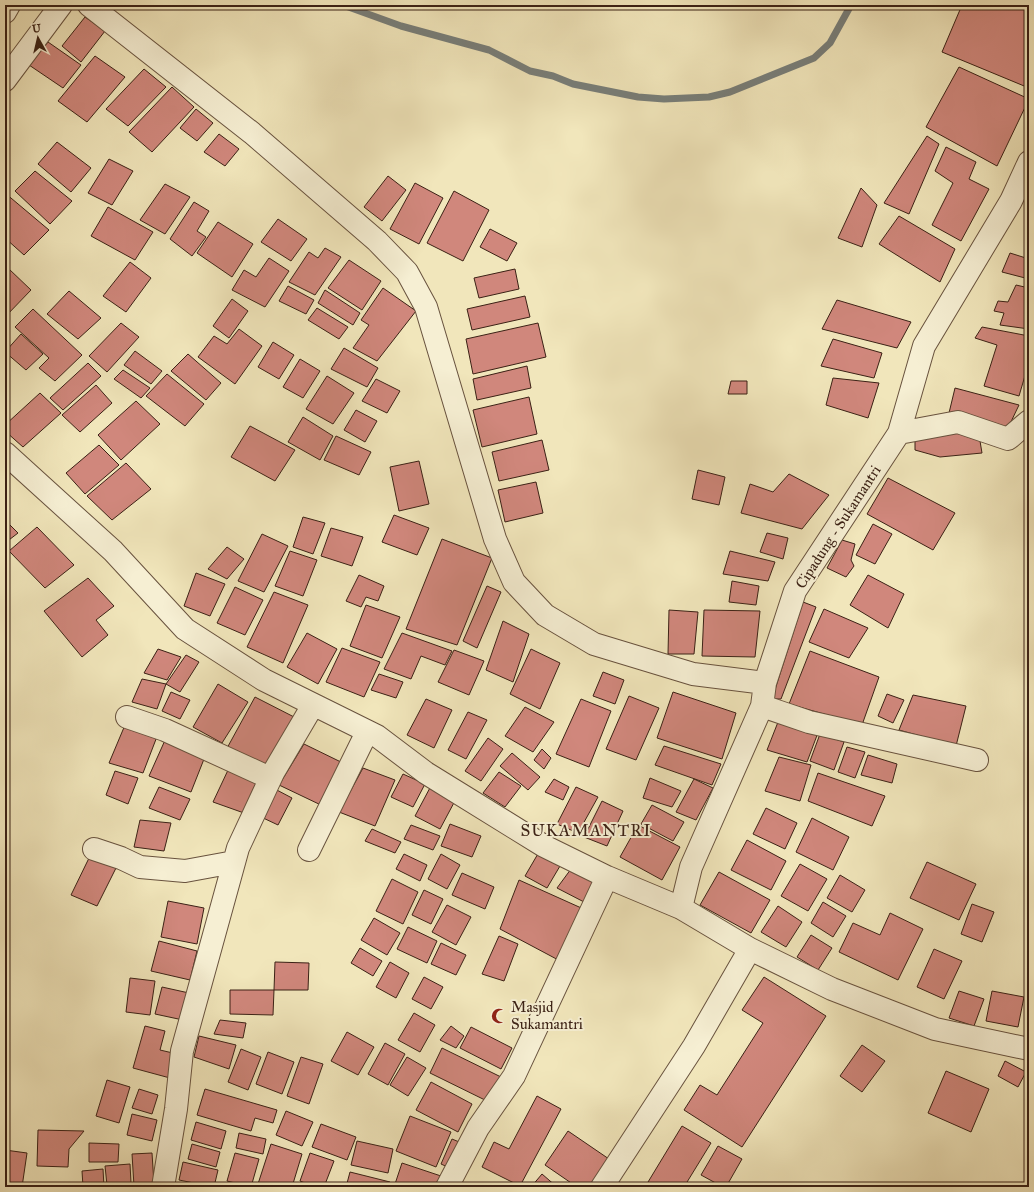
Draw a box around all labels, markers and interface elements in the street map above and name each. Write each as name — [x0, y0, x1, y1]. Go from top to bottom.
north arrow — [18, 18, 58, 58]
text: U — [31, 22, 42, 36]
street label: Cipadung - Sukamantri — [791, 462, 885, 592]
district label: SUKAMANTRI — [520, 820, 652, 841]
place label: Masjid Sukamantri — [511, 998, 583, 1033]
mosque icon: Masjid Sukamantri — [490, 1007, 508, 1025]

